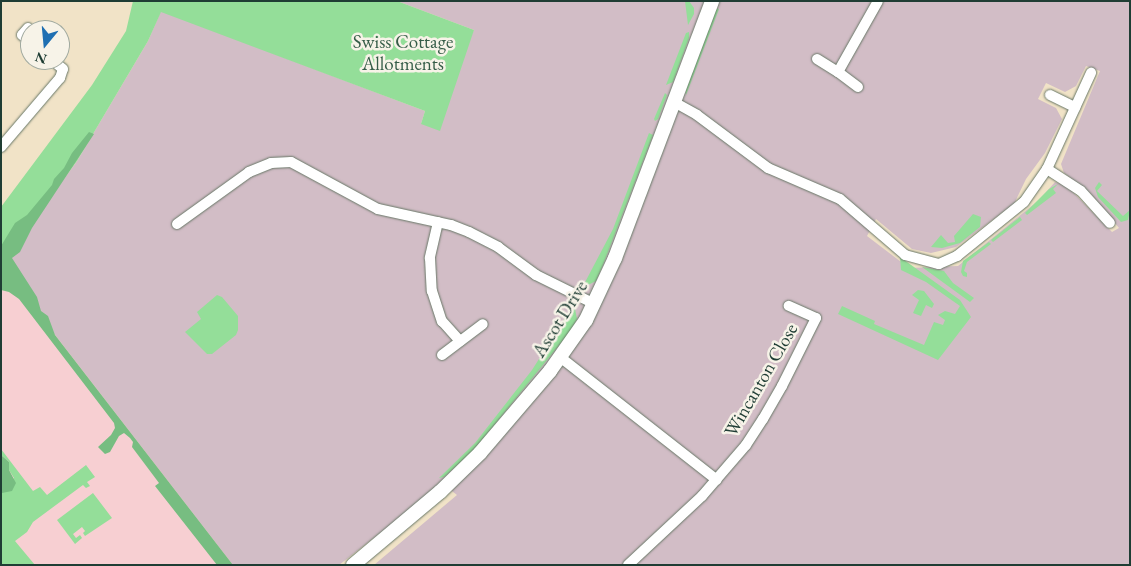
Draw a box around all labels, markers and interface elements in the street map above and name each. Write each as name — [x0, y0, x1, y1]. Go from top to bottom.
north arrow — [20, 20, 70, 70]
park label: Swiss Cottage Allotments — [353, 31, 453, 75]
text: N — [33, 48, 49, 69]
street label: Ascot Drive — [527, 276, 593, 362]
street label: Wincanton Close — [719, 319, 803, 441]

